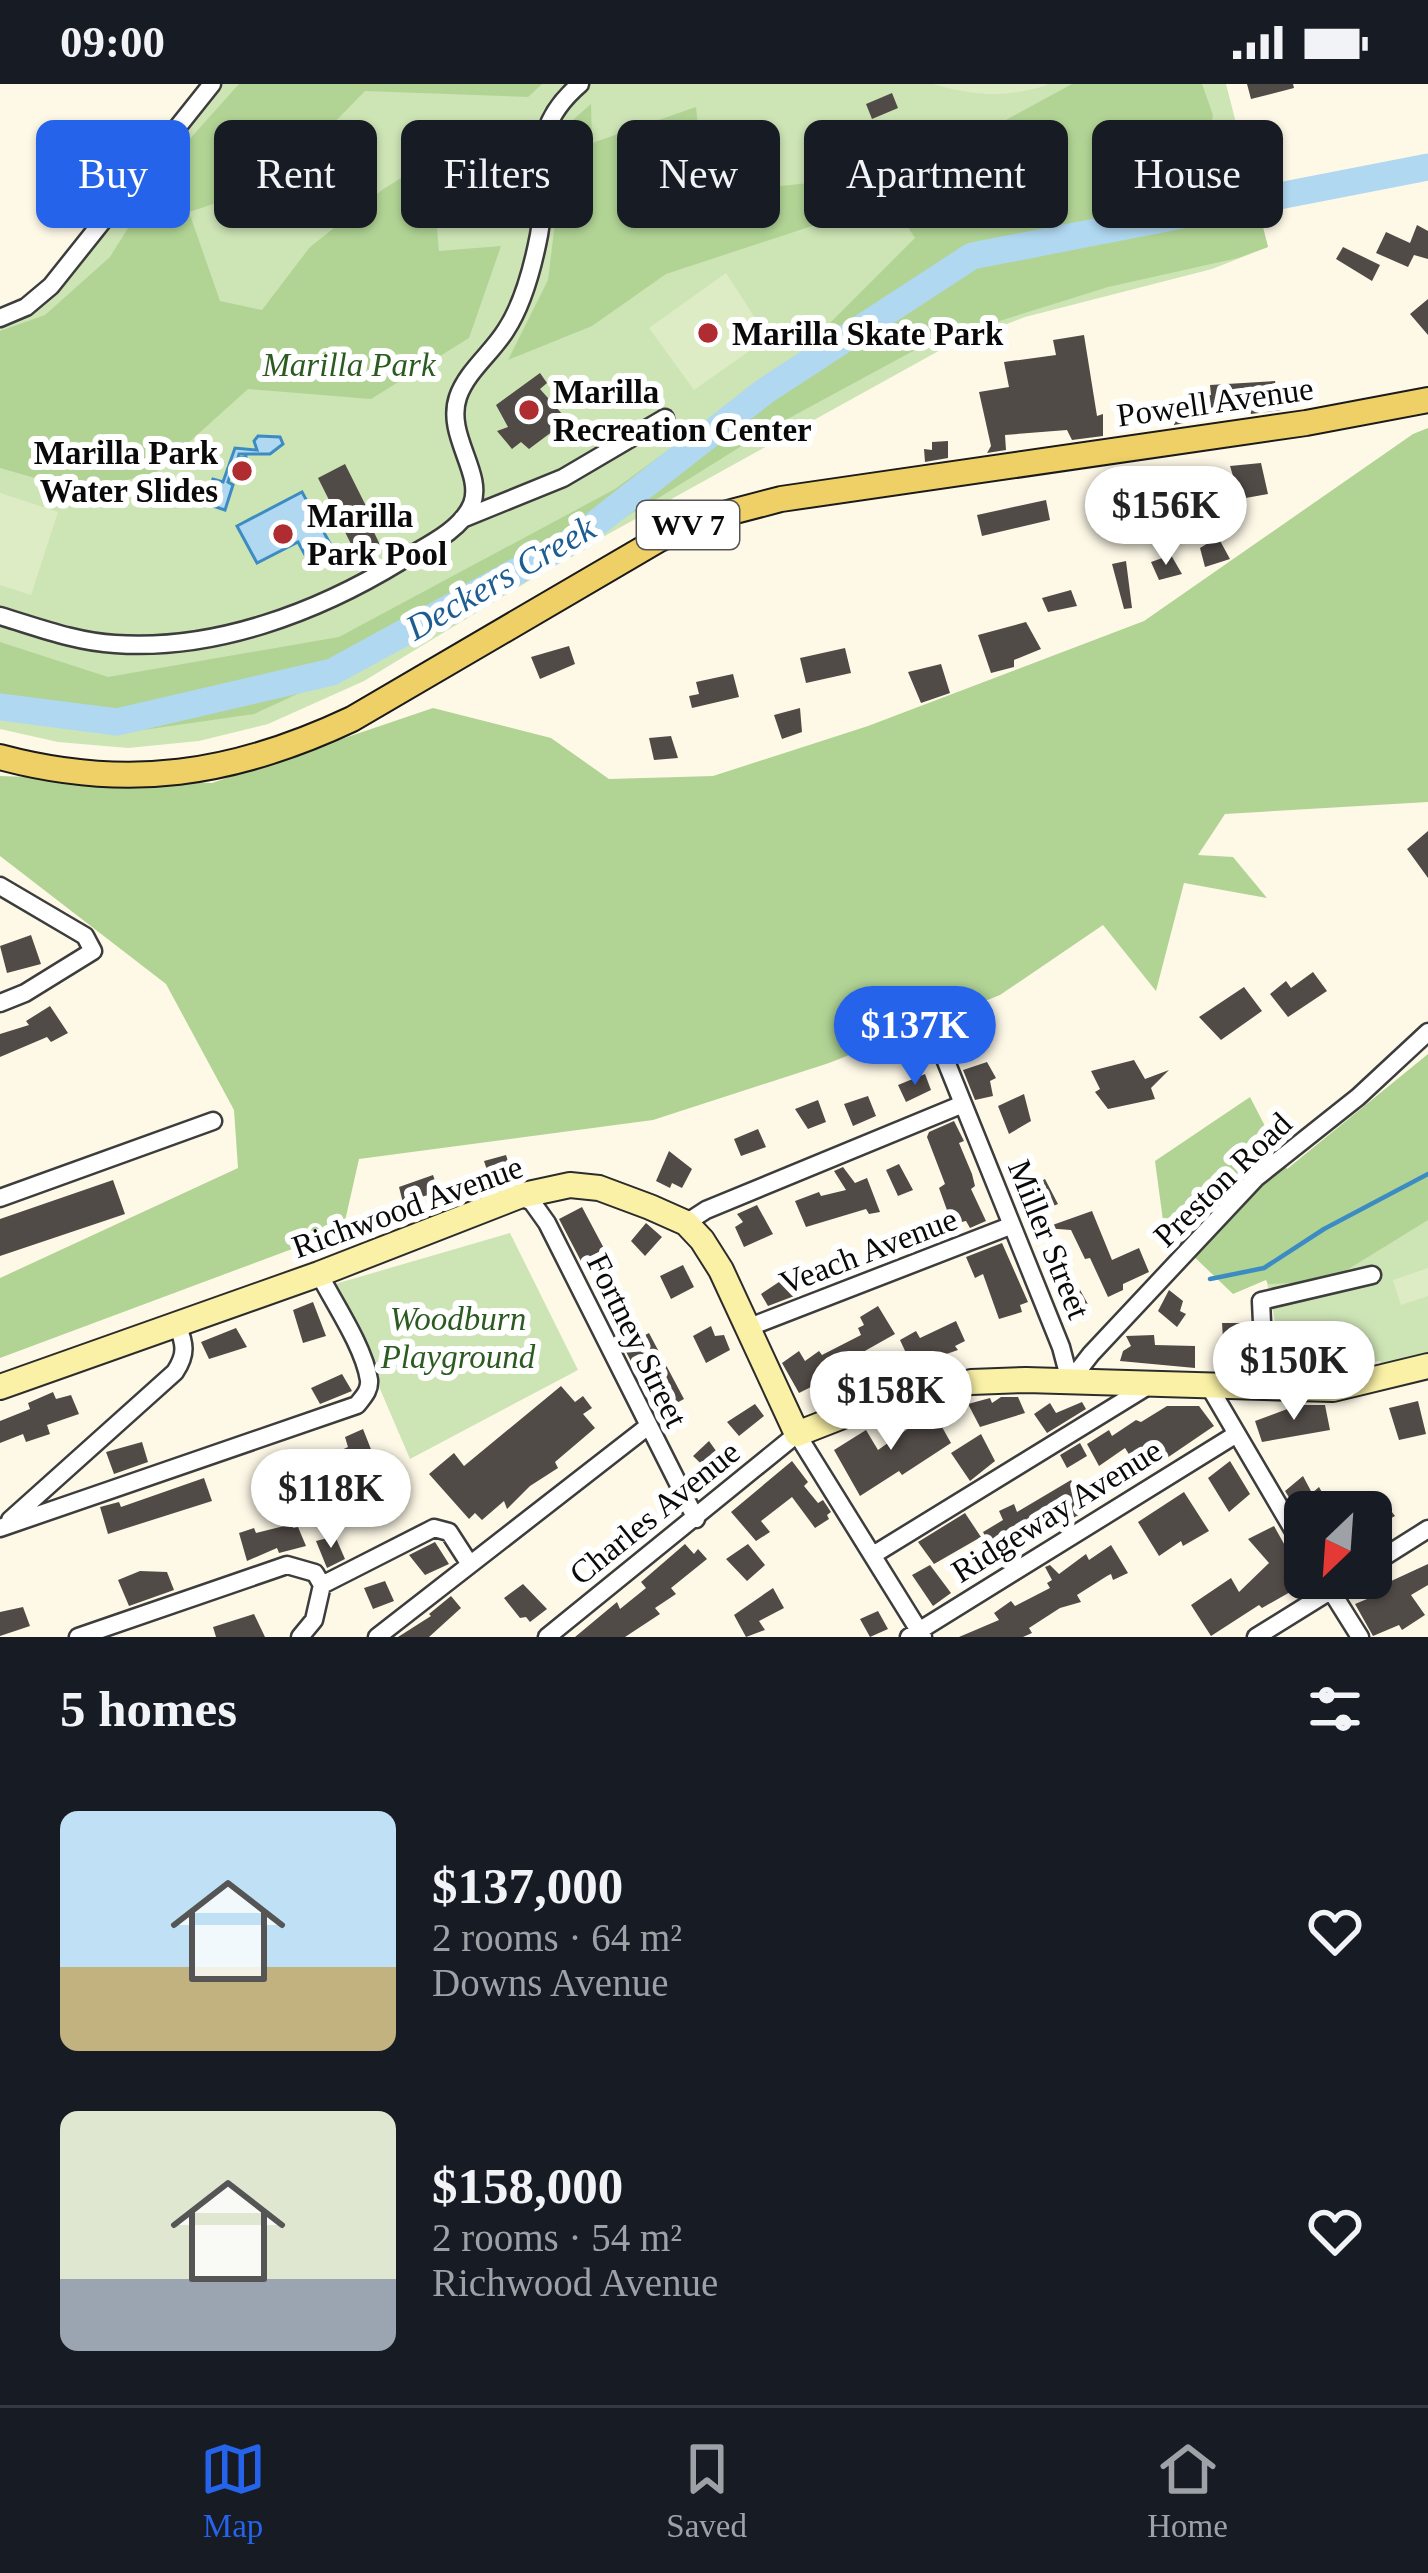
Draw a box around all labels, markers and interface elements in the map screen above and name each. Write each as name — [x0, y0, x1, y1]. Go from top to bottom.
text: 09:00 — [60, 17, 165, 67]
chip: Buy — [36, 120, 190, 228]
chip: Rent — [214, 120, 377, 228]
chip: Filters — [401, 120, 593, 228]
chip: New — [617, 120, 780, 228]
chip: Apartment — [804, 120, 1068, 228]
chip: House — [1092, 120, 1283, 228]
place label: Marilla Skate Park — [732, 316, 1004, 352]
marker: Marilla Skate Park — [695, 320, 721, 346]
park label: Marilla Park — [261, 347, 437, 383]
street label: Powell Avenue — [1114, 370, 1316, 434]
place label: Marilla Recreation Center — [553, 374, 812, 448]
marker: Marilla Recreation Center — [516, 397, 542, 423]
place label: Marilla Park Water Slides — [34, 435, 219, 509]
marker: Marilla Park Water Slides — [229, 458, 255, 484]
pin: $156K — [1082, 466, 1250, 568]
text: $156K — [1112, 483, 1220, 526]
place label: Marilla Park Pool — [307, 498, 447, 572]
road number: WV 7 — [637, 501, 739, 549]
water label: Deckers Creek — [398, 507, 603, 649]
marker: Marilla Park Pool — [270, 521, 296, 547]
pin: $137K — [831, 986, 999, 1088]
text: $137K — [861, 1003, 969, 1046]
street label: Preston Road — [1147, 1105, 1299, 1254]
street label: Richwood Avenue — [287, 1149, 527, 1265]
street label: Miller Street — [1001, 1155, 1097, 1324]
street label: Veach Avenue — [775, 1201, 962, 1301]
street label: Fortney Street — [580, 1248, 694, 1433]
park label: Woodburn Playground — [380, 1301, 536, 1375]
pin: $150K — [1210, 1321, 1378, 1423]
text: $150K — [1240, 1338, 1348, 1381]
pin: $158K — [807, 1351, 975, 1453]
text: $158K — [837, 1368, 945, 1411]
street label: Ridgeway Avenue — [945, 1432, 1168, 1590]
street label: Charles Avenue — [563, 1434, 747, 1592]
pin: $118K — [247, 1449, 415, 1551]
text: $118K — [278, 1466, 384, 1509]
north arrow — [1284, 1491, 1392, 1599]
map controls — [1284, 1491, 1392, 1599]
icon: filters — [1302, 1676, 1368, 1742]
text: 5 homes — [60, 1681, 237, 1737]
text: $137,000 — [432, 1858, 623, 1914]
icon: home — [156, 1859, 300, 2003]
icon: heart — [1302, 1898, 1368, 1964]
text: 2 rooms · 64 m² — [432, 1916, 682, 1959]
text: Downs Avenue — [432, 1961, 669, 2004]
text: $158,000 — [432, 2158, 623, 2214]
icon: home — [156, 2159, 300, 2303]
icon: heart — [1302, 2198, 1368, 2264]
text: 2 rooms · 54 m² — [432, 2216, 682, 2259]
text: Richwood Avenue — [432, 2261, 718, 2304]
tab: Map — [200, 2436, 266, 2545]
tab: Saved — [666, 2436, 747, 2545]
tab: Home — [1147, 2436, 1228, 2545]

